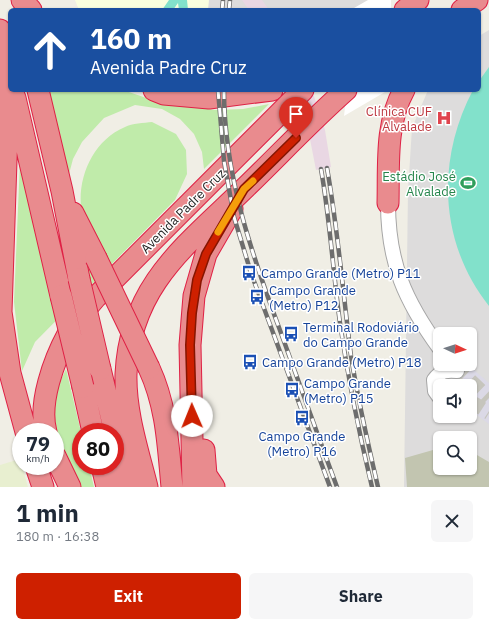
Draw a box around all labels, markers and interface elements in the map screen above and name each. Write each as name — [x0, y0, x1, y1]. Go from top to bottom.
text: 160 m — [90, 20, 172, 57]
icon: ahead — [24, 24, 76, 76]
text: Avenida Padre Cruz — [90, 56, 247, 79]
pin — [279, 97, 313, 138]
icon: arrive — [285, 103, 307, 125]
place label: Clínica CUF Alvalade — [366, 103, 432, 135]
hospital icon: Clínica CUF Alvalade — [435, 109, 453, 127]
street label: Avenida Padre Cruz — [137, 165, 229, 257]
place label: Estádio José Alvalade — [382, 168, 456, 200]
sports icon: Estádio José Alvalade — [459, 174, 477, 192]
bus stop icon: Campo Grande (Metro) P11 — [240, 264, 258, 282]
place label: Campo Grande (Metro) P11 — [261, 265, 421, 282]
place label: Campo Grande (Metro) P12 — [269, 282, 356, 314]
bus stop icon: Campo Grande (Metro) P12 — [248, 288, 266, 306]
place label: Terminal Rodoviário do Campo Grande — [303, 319, 419, 351]
bus stop icon: Terminal Rodoviário do Campo Grande — [282, 325, 300, 343]
north arrow — [433, 327, 477, 371]
map controls — [433, 327, 477, 475]
bus stop icon: Campo Grande (Metro) P18 — [241, 353, 259, 371]
place label: Campo Grande (Metro) P18 — [262, 354, 422, 371]
place label: Campo Grande (Metro) P15 — [304, 375, 391, 407]
button: sound — [433, 379, 477, 423]
bus stop icon: Campo Grande (Metro) P15 — [283, 381, 301, 399]
position arrow — [171, 395, 213, 437]
bus stop icon: Campo Grande (Metro) P16 — [293, 409, 311, 427]
speed limit sign: 80 — [72, 423, 124, 475]
place label: Campo Grande (Metro) P16 — [258, 428, 346, 460]
text: 79 — [26, 430, 50, 457]
button: search — [433, 431, 477, 475]
text: km/h — [26, 452, 50, 465]
text: 1 min — [16, 497, 79, 529]
button: close — [431, 500, 473, 542]
text: 180 m · 16:38 — [16, 528, 99, 545]
button: Exit — [16, 573, 241, 619]
button: Share — [249, 573, 473, 619]

